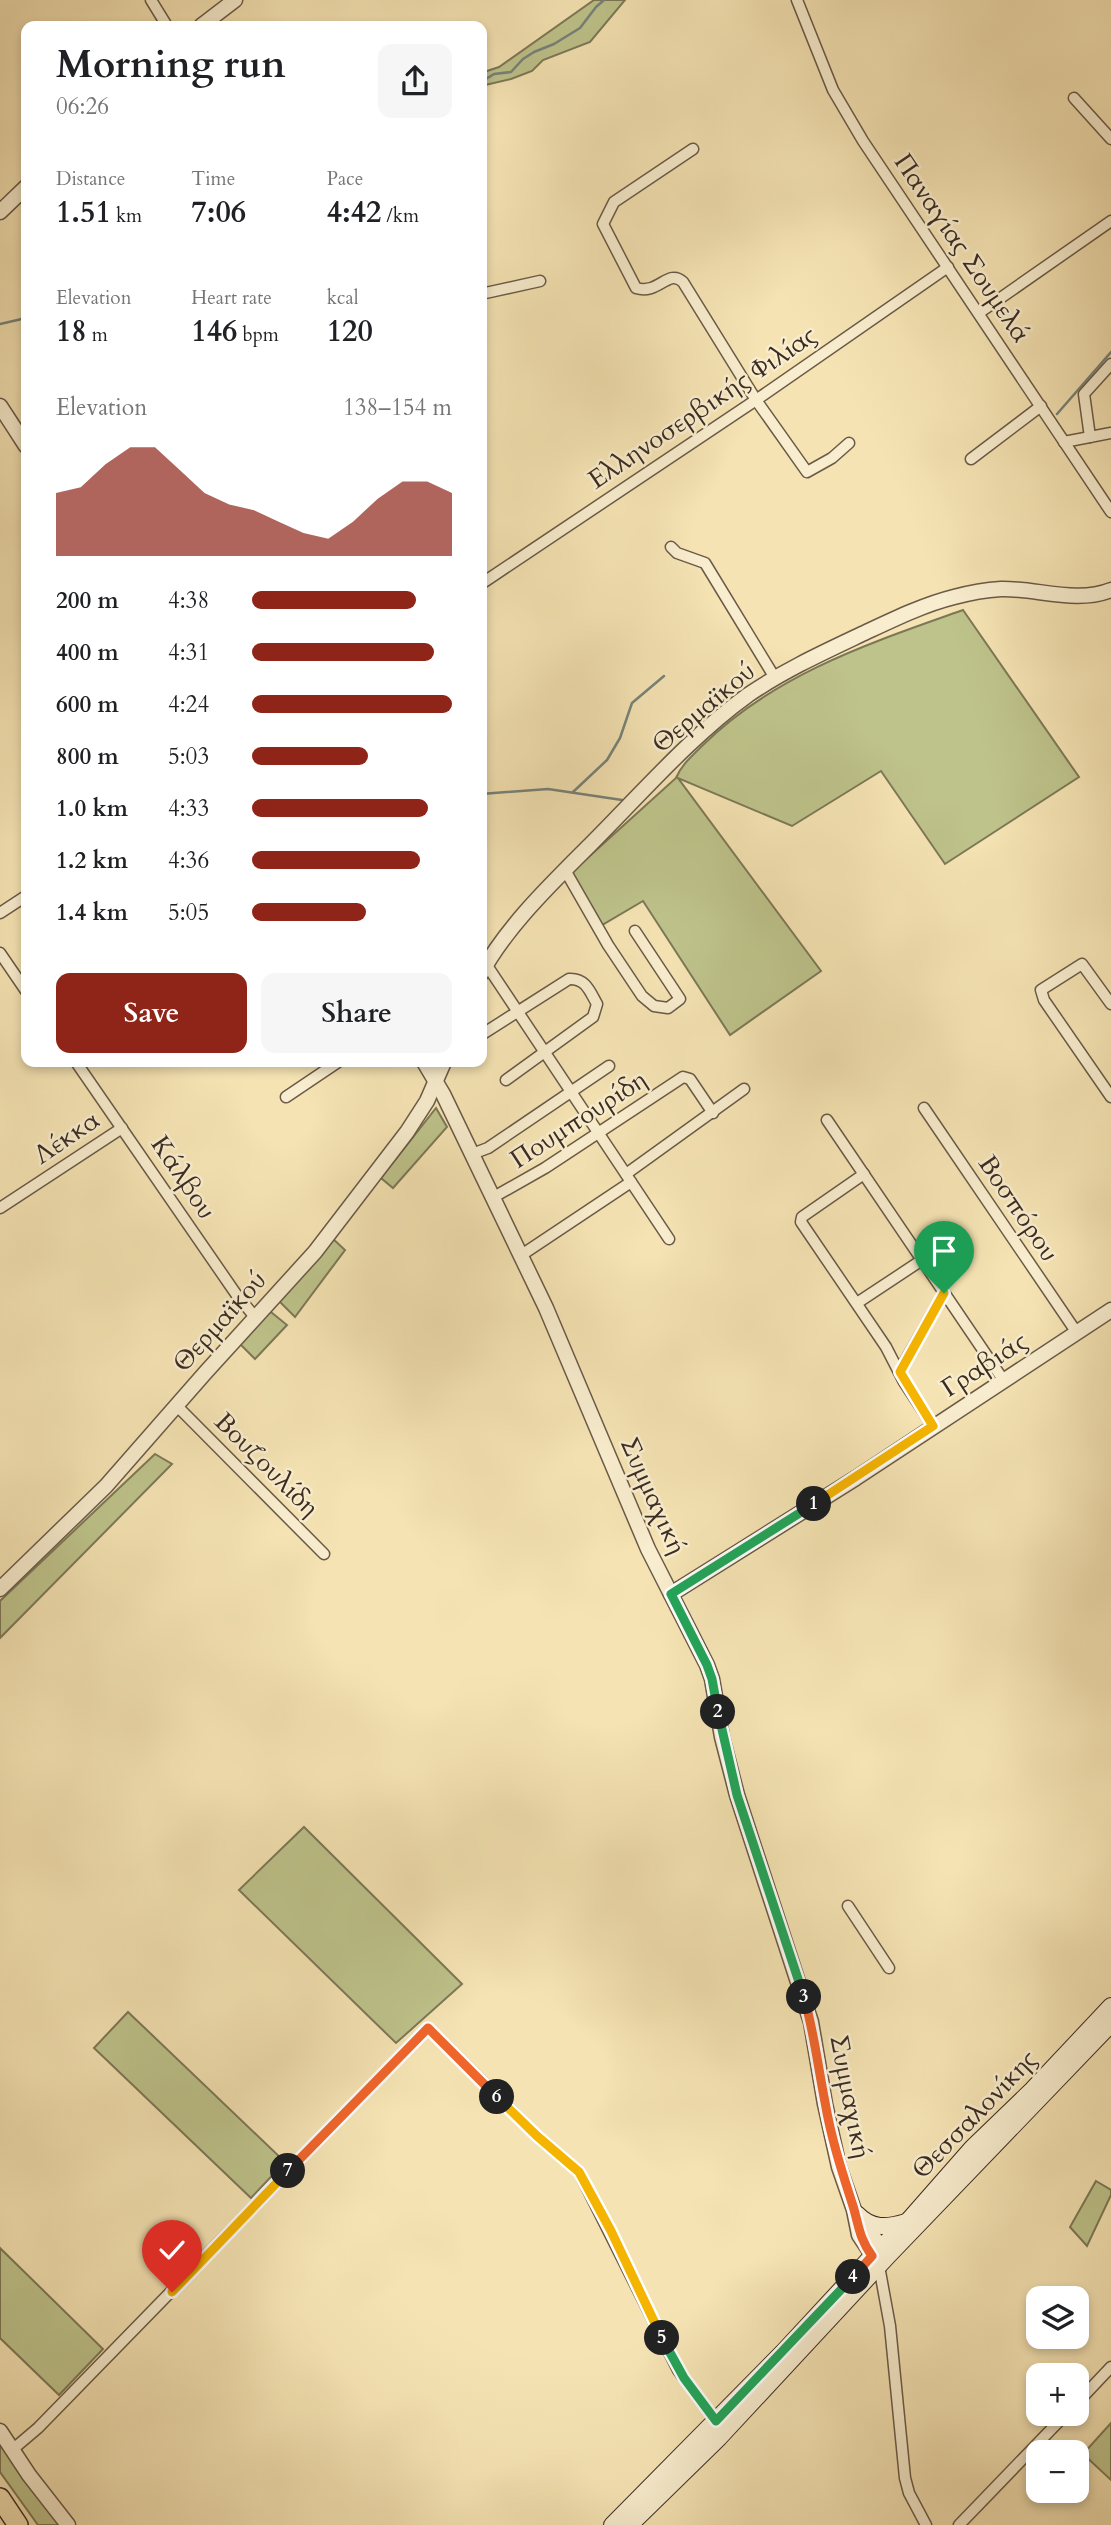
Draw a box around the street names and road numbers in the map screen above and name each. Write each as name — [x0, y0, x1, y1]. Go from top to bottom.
street label: Παναγίας Σουμελά — [886, 146, 1039, 350]
street label: Ελληνοσερβικής Φιλίας — [581, 318, 823, 497]
street label: Θερμαϊκού — [644, 654, 762, 761]
street label: Πουμπουρίδη — [503, 1062, 653, 1177]
street label: Λέκκα — [27, 1103, 106, 1172]
street label: Κάλβου — [143, 1129, 224, 1226]
street label: Βοσπόρου — [970, 1148, 1067, 1268]
street label: Θερμαϊκού — [165, 1263, 274, 1379]
street label: Γραβιάς — [934, 1324, 1034, 1405]
street label: Βουζουλίδη — [207, 1405, 326, 1524]
street label: Συμμαχική — [612, 1432, 695, 1561]
street label: Συμμαχική — [821, 2032, 880, 2162]
street label: Θεσσαλονίκης — [904, 2042, 1045, 2186]

